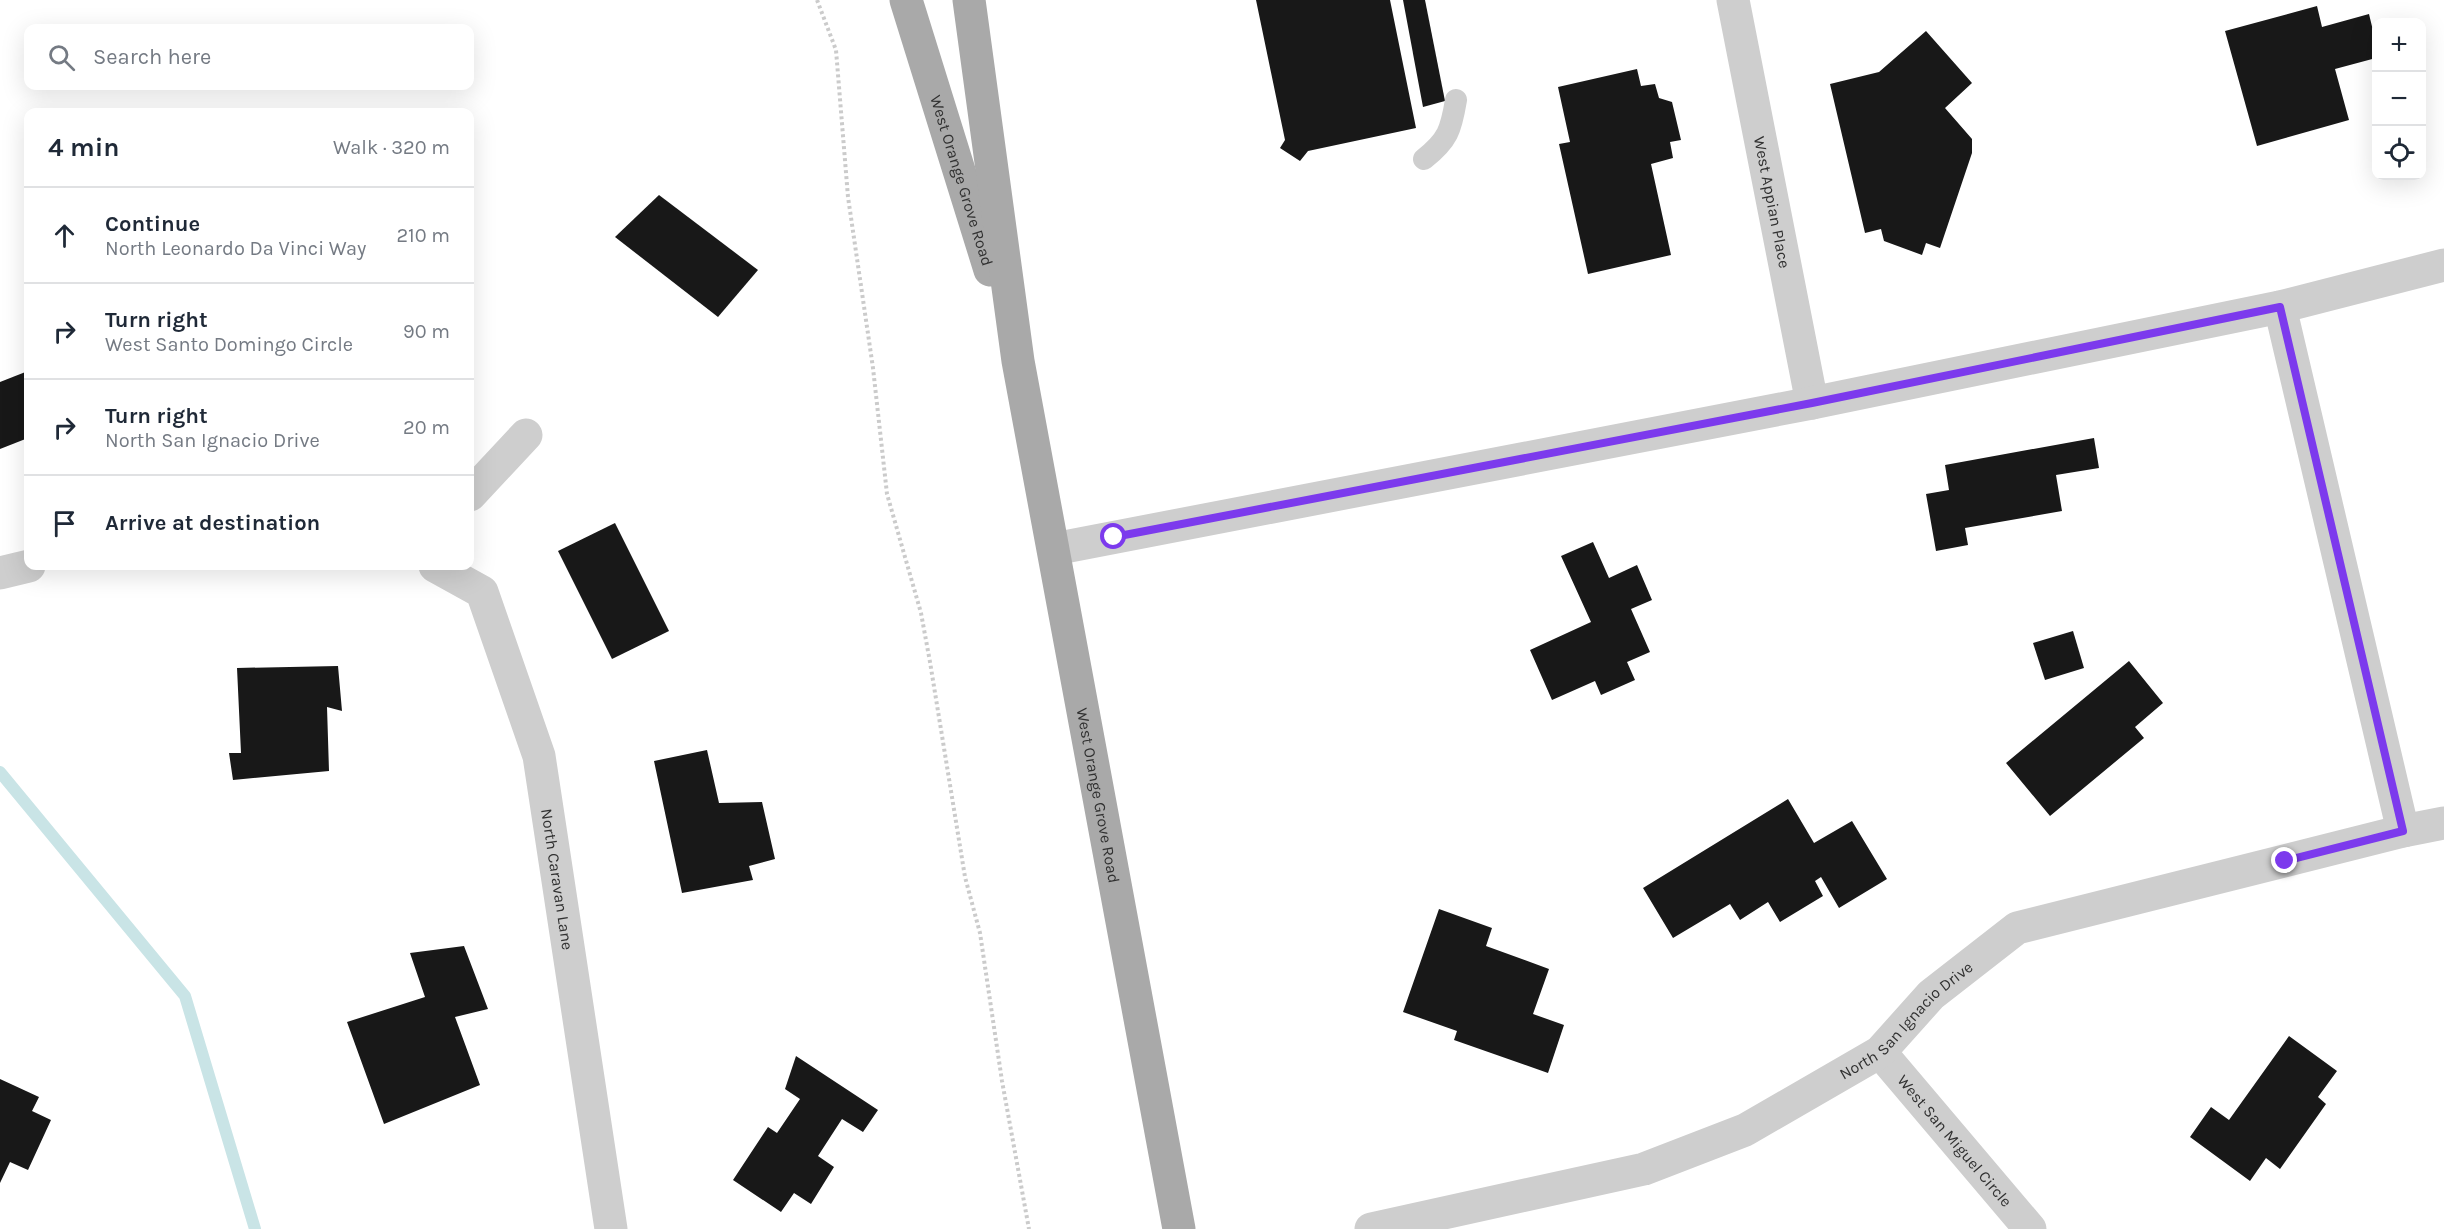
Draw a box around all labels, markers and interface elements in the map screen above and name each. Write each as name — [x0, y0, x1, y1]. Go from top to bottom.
map controls — [2372, 18, 2426, 180]
button: + — [2372, 18, 2426, 72]
search box — [24, 24, 474, 90]
icon: search — [45, 41, 78, 74]
text: Search here — [93, 44, 211, 70]
button: − — [2372, 72, 2426, 126]
street label: West Orange Grove Road — [926, 93, 997, 268]
button: locate — [2372, 126, 2426, 180]
text: 4 min — [48, 132, 119, 163]
street label: West Appian Place — [1750, 135, 1794, 270]
text: Walk · 320 m — [333, 136, 450, 159]
text: Continue — [105, 211, 200, 237]
icon: ahead — [48, 219, 81, 252]
text: 210 m — [396, 224, 450, 247]
text: North Leonardo Da Vinci Way — [105, 237, 366, 260]
text: Turn right — [105, 307, 208, 333]
icon: right — [48, 315, 81, 348]
text: 90 m — [403, 320, 450, 343]
text: West Santo Domingo Circle — [105, 333, 353, 356]
text: Turn right — [105, 403, 208, 429]
icon: right — [48, 411, 81, 444]
text: 20 m — [403, 416, 450, 439]
text: North San Ignacio Drive — [105, 429, 320, 452]
icon: arrive — [48, 507, 81, 540]
text: Arrive at destination — [105, 510, 320, 536]
route start — [1100, 523, 1126, 549]
street label: West Orange Grove Road — [1073, 706, 1124, 884]
street label: North Caravan Lane — [537, 807, 577, 951]
route end — [2271, 847, 2297, 873]
street label: North San Ignacio Drive — [1836, 957, 1976, 1084]
street label: West San Miguel Circle — [1893, 1071, 2016, 1211]

